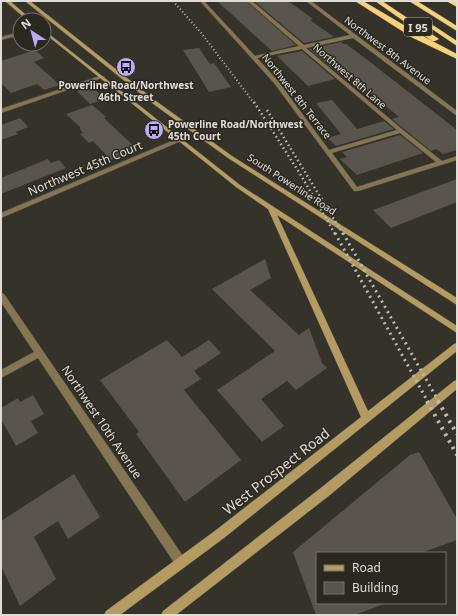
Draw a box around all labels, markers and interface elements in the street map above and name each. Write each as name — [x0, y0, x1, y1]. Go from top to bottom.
north arrow — [12, 12, 52, 52]
street label: Northwest 8th Avenue — [342, 13, 435, 87]
text: N — [18, 15, 34, 32]
road number: I 95 — [404, 18, 432, 36]
street label: Northwest 8th Lane — [310, 40, 390, 112]
street label: Northwest 8th Terrace — [259, 50, 335, 142]
bus stop icon: Powerline Road/Northwest 46th Street — [115, 56, 137, 78]
place label: Powerline Road/Northwest 46th Street — [58, 78, 194, 104]
place label: Powerline Road/Northwest 45th Court — [168, 117, 304, 143]
bus stop icon: Powerline Road/Northwest 45th Court — [143, 119, 165, 141]
street label: Northwest 45th Court — [25, 136, 145, 200]
street label: South Powerline Road — [245, 150, 339, 218]
street label: Northwest 10th Avenue — [58, 362, 146, 482]
street label: West Prospect Road — [219, 423, 333, 519]
legend — [316, 552, 446, 604]
text: Road — [352, 559, 381, 576]
text: Building — [352, 579, 399, 596]

